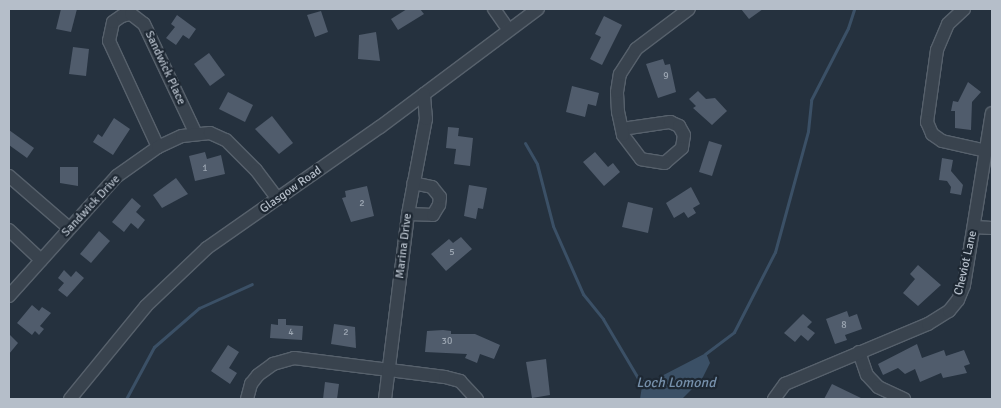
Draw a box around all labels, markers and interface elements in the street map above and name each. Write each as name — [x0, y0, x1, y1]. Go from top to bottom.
street label: Sandwick Place — [142, 29, 188, 107]
house number: 9 — [663, 71, 669, 83]
house number: 1 — [202, 163, 208, 175]
street label: Glasgow Road — [257, 163, 325, 217]
street label: Sandwick Drive — [59, 172, 123, 240]
house number: 2 — [359, 198, 365, 210]
street label: Marina Drive — [393, 212, 415, 280]
street label: Cheviot Lane — [952, 229, 980, 297]
house number: 5 — [449, 247, 455, 259]
house number: 8 — [841, 320, 847, 332]
house number: 4 — [288, 327, 294, 339]
house number: 2 — [343, 327, 349, 339]
house number: 30 — [442, 336, 452, 348]
water label: Loch Lomond — [636, 375, 716, 391]

